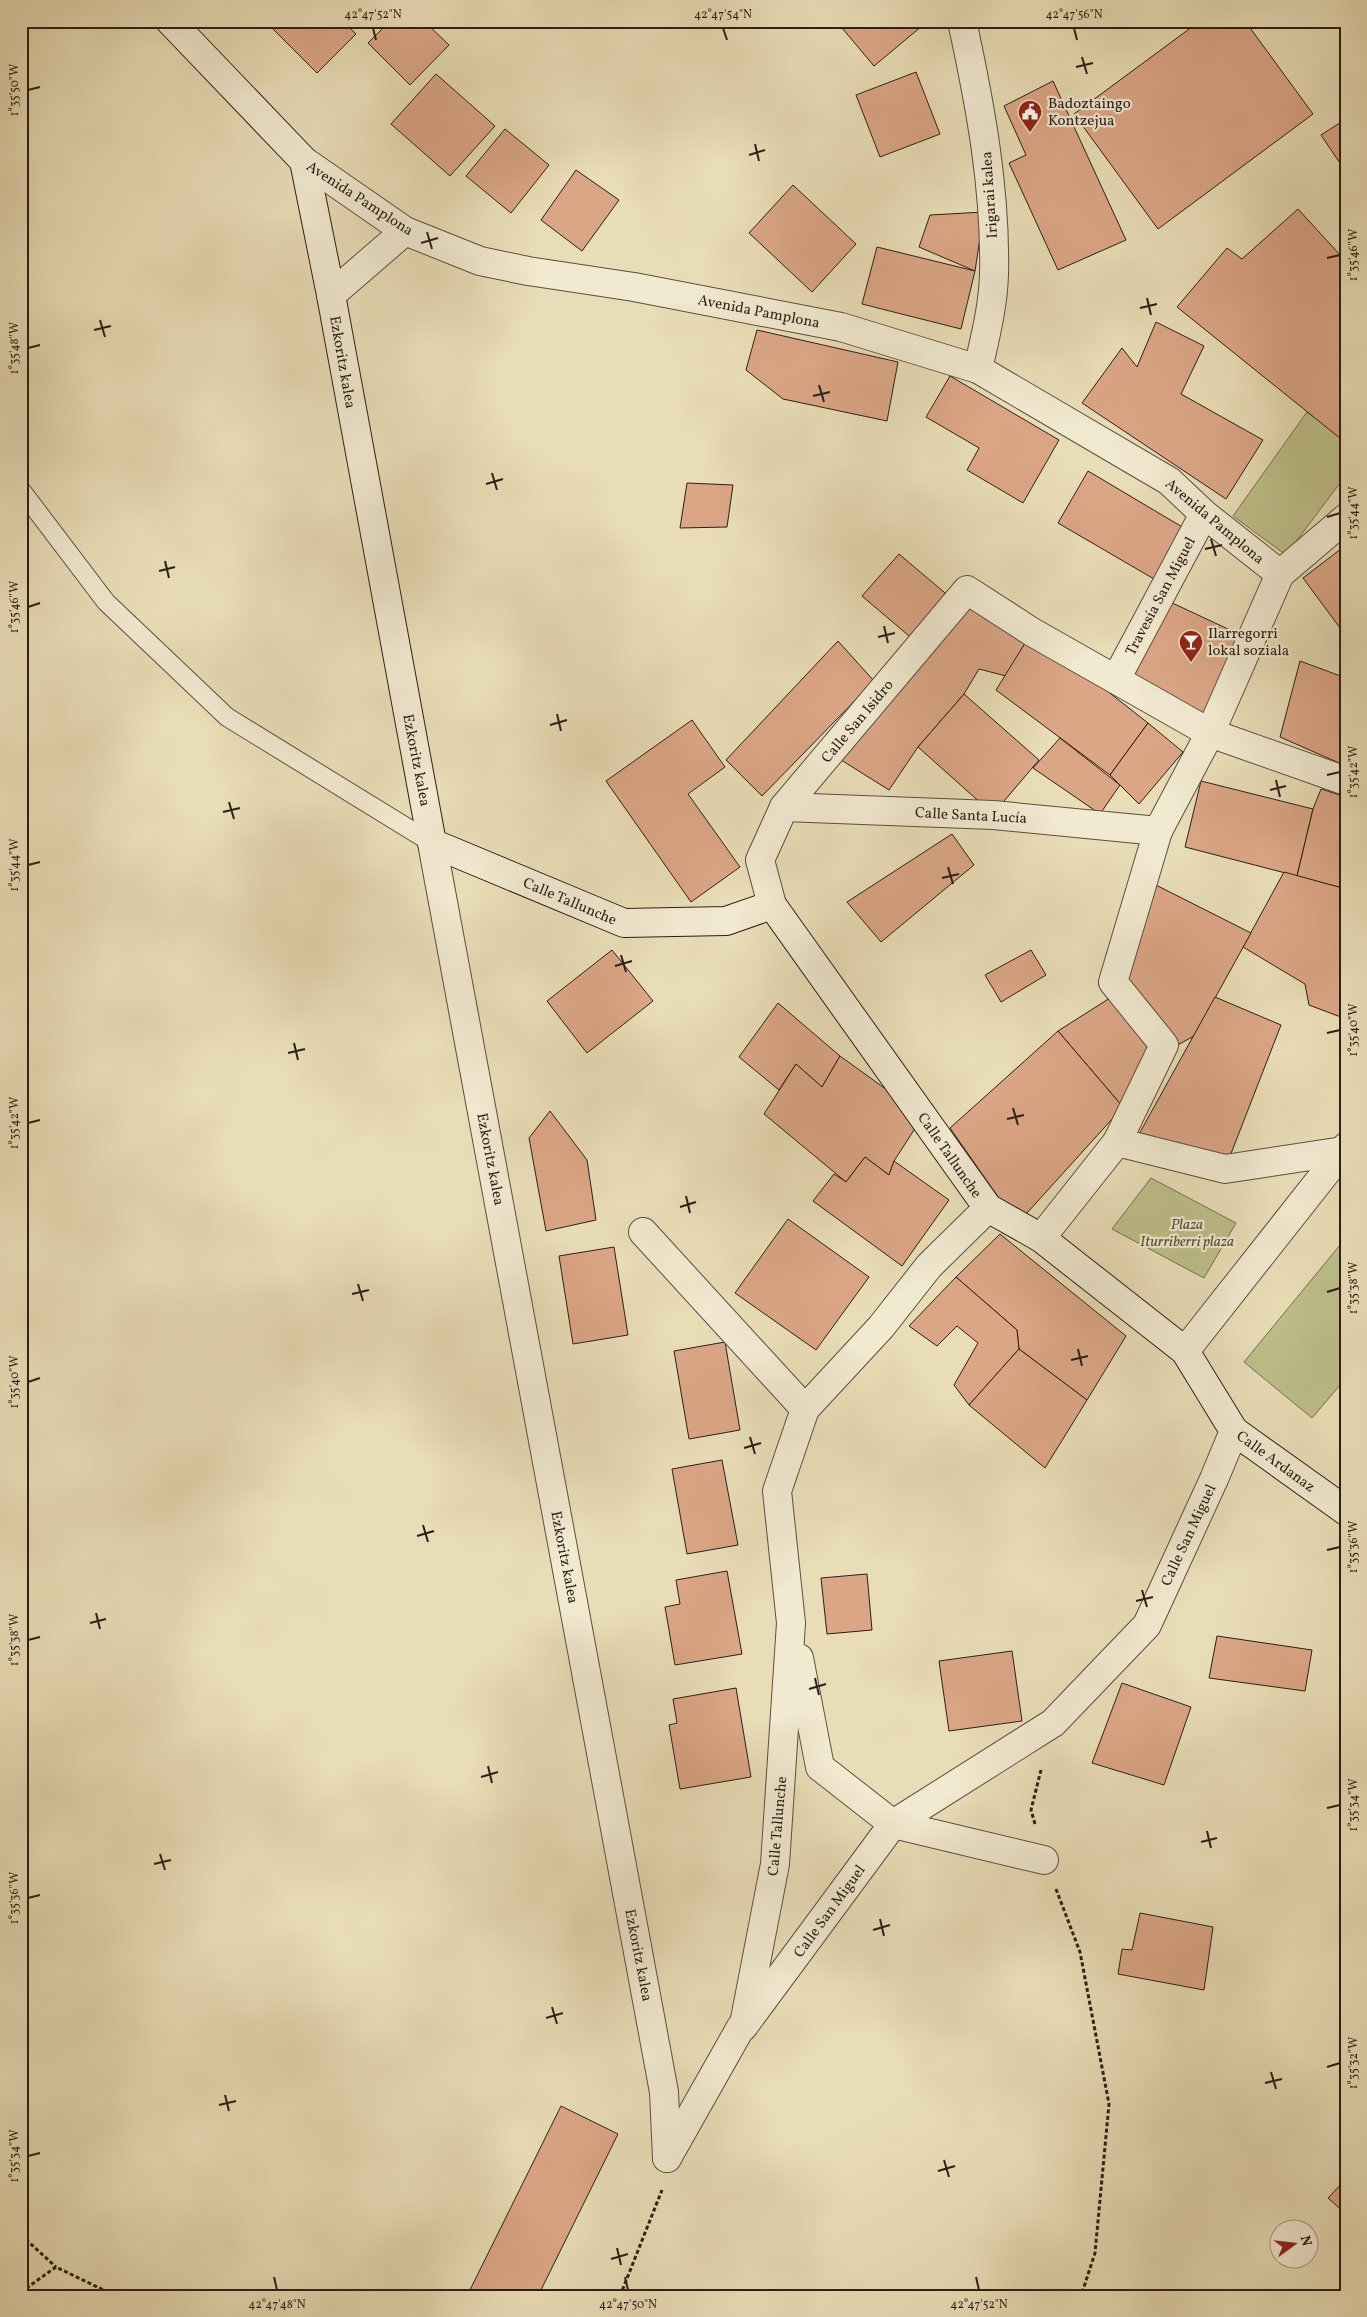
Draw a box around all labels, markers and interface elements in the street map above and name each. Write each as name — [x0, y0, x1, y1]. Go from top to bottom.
text: 42°47'52"N — [344, 7, 402, 23]
text: 42°47'54"N — [694, 7, 752, 23]
text: 42°47'56"N — [1045, 7, 1103, 23]
text: 1°35'50"W — [7, 64, 23, 116]
place label: Badoztaingo Kontzejua — [1048, 94, 1131, 132]
public building icon: Badoztaingo Kontzejua — [1017, 99, 1043, 133]
street label: Irigarai kalea — [977, 151, 1004, 239]
street label: Avenida Pamplona — [302, 157, 417, 242]
text: 1°35'46"W — [1346, 229, 1362, 281]
street label: Avenida Pamplona — [696, 290, 821, 335]
street label: Ezkoritz kalea — [323, 314, 360, 410]
text: 1°35'48"W — [7, 322, 23, 374]
street label: Avenida Pamplona — [1160, 474, 1268, 570]
text: 1°35'44"W — [1346, 486, 1362, 540]
street label: Travesía San Miguel — [1121, 534, 1202, 660]
text: 1°35'46"W — [7, 581, 23, 633]
place label: Ilarregorri lokal soziala — [1208, 624, 1289, 662]
bar icon: Ilarregorri lokal soziala — [1178, 629, 1204, 663]
street label: Calle San Isidro — [817, 676, 899, 768]
street label: Ezkoritz kalea — [396, 712, 435, 808]
text: 1°35'42"W — [1346, 746, 1362, 798]
street label: Calle Santa Lucía — [914, 803, 1028, 830]
text: 1°35'44"W — [7, 838, 23, 892]
street label: Calle Tallunche — [519, 873, 620, 932]
text: 1°35'40"W — [1346, 1003, 1362, 1057]
text: 1°35'42"W — [7, 1097, 23, 1149]
street label: Calle Tallunche — [911, 1109, 986, 1203]
street label: Ezkoritz kalea — [470, 1111, 509, 1207]
park label: Plaza Iturriberri plaza — [1140, 1215, 1234, 1253]
text: 1°35'38"W — [1346, 1262, 1362, 1314]
text: 1°35'40"W — [7, 1355, 23, 1409]
street label: Calle Ardanaz — [1231, 1426, 1319, 1498]
street label: Calle San Miguel — [1157, 1481, 1222, 1590]
street label: Ezkoritz kalea — [544, 1509, 583, 1605]
text: 1°35'36"W — [1346, 1521, 1362, 1573]
text: 1°35'38"W — [7, 1614, 23, 1666]
street label: Calle Tallunche — [764, 1775, 793, 1877]
text: 1°35'34"W — [1346, 1778, 1362, 1832]
street label: Calle San Miguel — [789, 1861, 871, 1963]
text: 1°35'36"W — [7, 1872, 23, 1924]
street label: Ezkoritz kalea — [618, 1907, 657, 2003]
text: 1°35'32"W — [1346, 2037, 1362, 2089]
text: 1°35'34"W — [7, 2129, 23, 2183]
north arrow — [1270, 2220, 1320, 2270]
text: N — [1295, 2234, 1316, 2248]
text: 42°47'48"N — [248, 2297, 306, 2313]
text: 42°47'50"N — [599, 2297, 657, 2313]
text: 42°47'52"N — [950, 2297, 1008, 2313]

